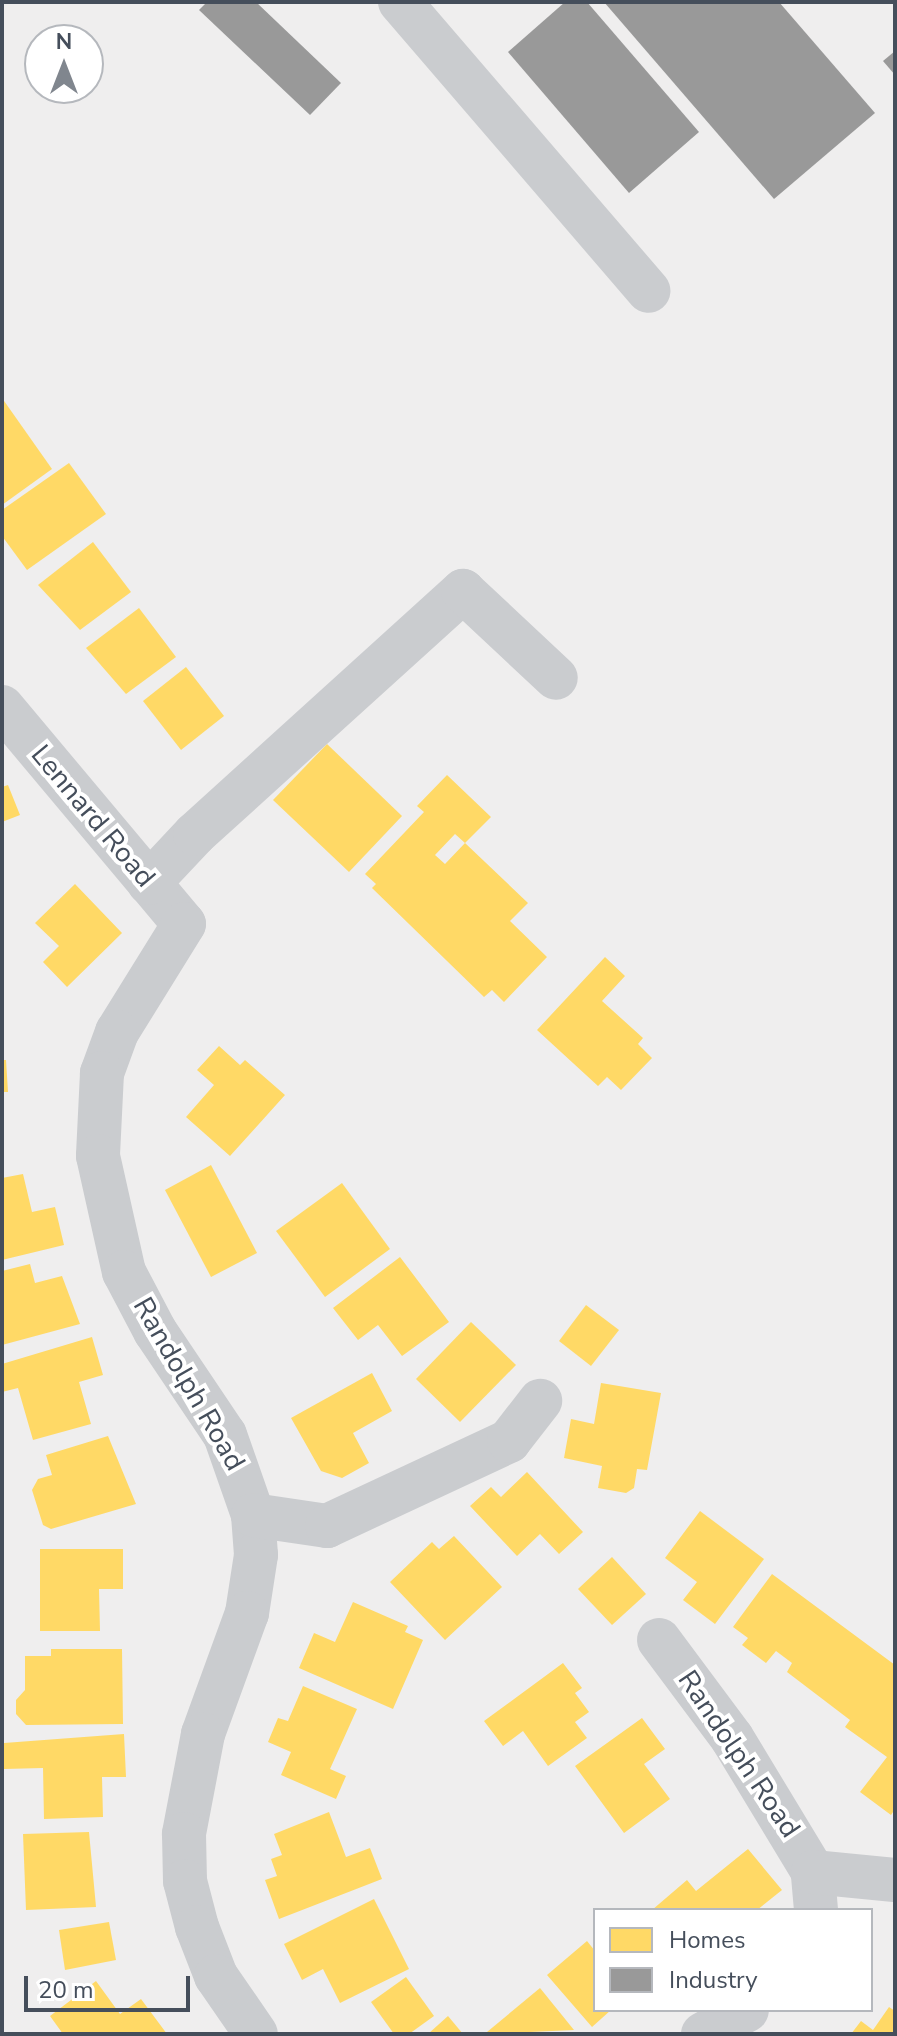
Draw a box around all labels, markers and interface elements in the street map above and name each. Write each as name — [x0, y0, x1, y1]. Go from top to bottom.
north arrow — [24, 24, 104, 104]
text: N — [56, 27, 72, 57]
street label: Lennard Road — [24, 738, 162, 894]
street label: Randolph Road — [126, 1292, 252, 1476]
street label: Randolph Road — [671, 1664, 807, 1844]
legend — [593, 1908, 873, 2012]
text: Homes — [669, 1924, 745, 1956]
scale bar — [28, 1960, 194, 2010]
text: Industry — [669, 1964, 758, 1996]
text: 20 m — [38, 1974, 94, 2006]

